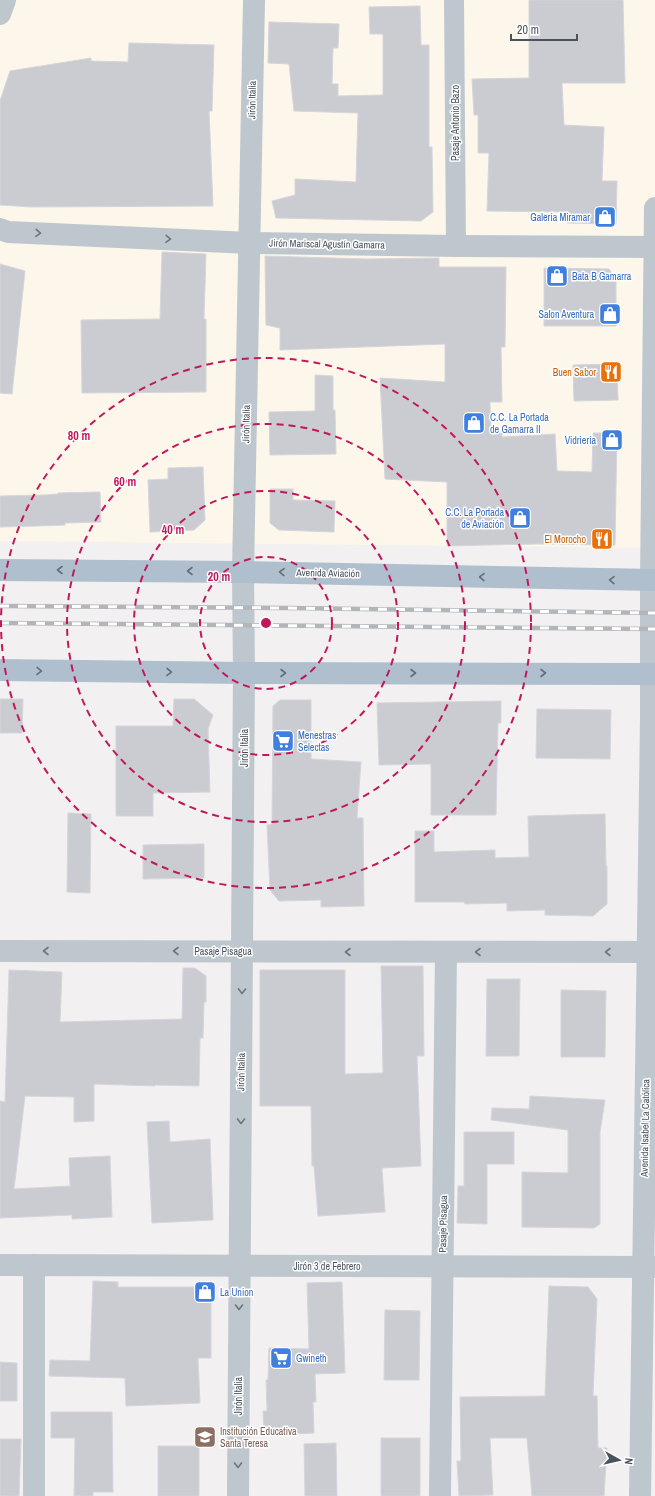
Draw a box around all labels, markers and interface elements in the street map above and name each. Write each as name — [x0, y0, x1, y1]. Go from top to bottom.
scale bar — [511, 16, 577, 42]
text: 20 m — [517, 22, 539, 38]
street label: Jirón Italia — [245, 80, 259, 119]
street label: Pasaje Antonio Bazo — [449, 84, 462, 161]
shop icon: Galería Miramar — [592, 204, 618, 230]
place label: Galería Miramar — [530, 211, 590, 224]
one-way arrow — [35, 229, 41, 238]
one-way arrow — [165, 235, 171, 244]
street label: Jirón Mariscal Agustín Gamarra — [269, 236, 385, 252]
shop icon: Bata B Gamarra — [544, 263, 570, 289]
place label: Bata B Gamarra — [572, 270, 632, 283]
shop icon: Salon Aventura — [597, 301, 623, 327]
place label: Salon Aventura — [539, 308, 594, 321]
restaurant icon: Buen Sabor — [598, 359, 624, 385]
place label: Buen Sabor — [553, 366, 596, 379]
street label: Jirón Italia — [239, 404, 253, 443]
shop icon: C.C. La Portada de Gamarra II — [461, 410, 487, 436]
place label: C.C. La Portada de Gamarra II — [490, 411, 549, 436]
shop icon: Vidriería — [599, 427, 625, 453]
text: 80 m — [68, 428, 90, 444]
place label: Vidriería — [565, 434, 596, 447]
text: 60 m — [114, 474, 136, 490]
shop icon: C.C. La Portada de Aviación — [507, 505, 533, 531]
place label: C.C. La Portada de Aviación — [445, 506, 504, 531]
text: 40 m — [162, 522, 184, 538]
restaurant icon: El Morocho — [589, 526, 615, 552]
place label: El Morocho — [545, 533, 586, 546]
one-way arrow — [57, 566, 63, 575]
street label: Avenida Aviación — [295, 566, 360, 580]
one-way arrow — [187, 567, 193, 575]
one-way arrow — [279, 568, 285, 576]
text: 20 m — [208, 569, 230, 585]
one-way arrow — [479, 573, 485, 581]
one-way arrow — [609, 576, 615, 584]
centre of rings — [259, 616, 273, 630]
one-way arrow — [36, 667, 42, 675]
one-way arrow — [166, 668, 172, 676]
one-way arrow — [280, 669, 286, 677]
one-way arrow — [410, 669, 416, 677]
one-way arrow — [540, 669, 546, 677]
street label: Jirón Italia — [238, 728, 251, 767]
supermarket icon: Menestras Selectas — [270, 728, 296, 754]
place label: Menestras Selectas — [298, 729, 336, 754]
street label: Pasaje Pisagua — [194, 945, 252, 958]
one-way arrow — [43, 947, 49, 955]
one-way arrow — [173, 947, 179, 955]
one-way arrow — [345, 948, 351, 956]
one-way arrow — [475, 948, 481, 956]
one-way arrow — [605, 948, 611, 956]
one-way arrow — [238, 988, 246, 994]
street label: Jirón Italia — [234, 1052, 248, 1091]
street label: Avenida Isabel La Católica — [638, 1079, 652, 1178]
one-way arrow — [237, 1118, 245, 1124]
street label: Pasaje Pisagua — [436, 1195, 450, 1253]
street label: Jirón 3 de Febrero — [293, 1260, 361, 1273]
shop icon: La Union — [192, 1279, 218, 1305]
place label: La Union — [220, 1286, 253, 1299]
one-way arrow — [235, 1304, 243, 1310]
supermarket icon: Gwineth — [268, 1345, 294, 1371]
place label: Gwineth — [296, 1352, 327, 1365]
street label: Jirón Italia — [232, 1376, 245, 1415]
school or university icon: Institución Educativa Santa Teresa — [192, 1424, 218, 1450]
place label: Institución Educativa Santa Teresa — [220, 1425, 297, 1450]
north arrow — [599, 1440, 639, 1480]
text: N — [622, 1457, 636, 1466]
one-way arrow — [234, 1462, 242, 1468]

